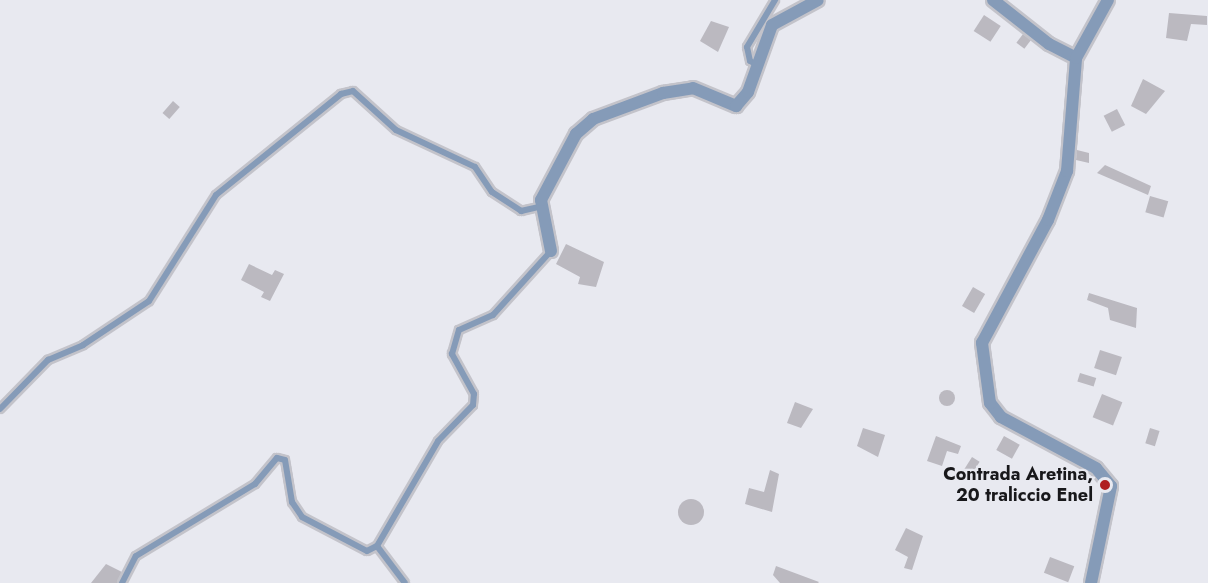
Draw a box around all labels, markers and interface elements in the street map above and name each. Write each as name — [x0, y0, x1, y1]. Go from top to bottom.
place label: Contrada Aretina, 20 traliccio Enel — [943, 464, 1093, 506]
marker: Contrada Aretina, 20 traliccio Enel — [1098, 478, 1112, 492]

